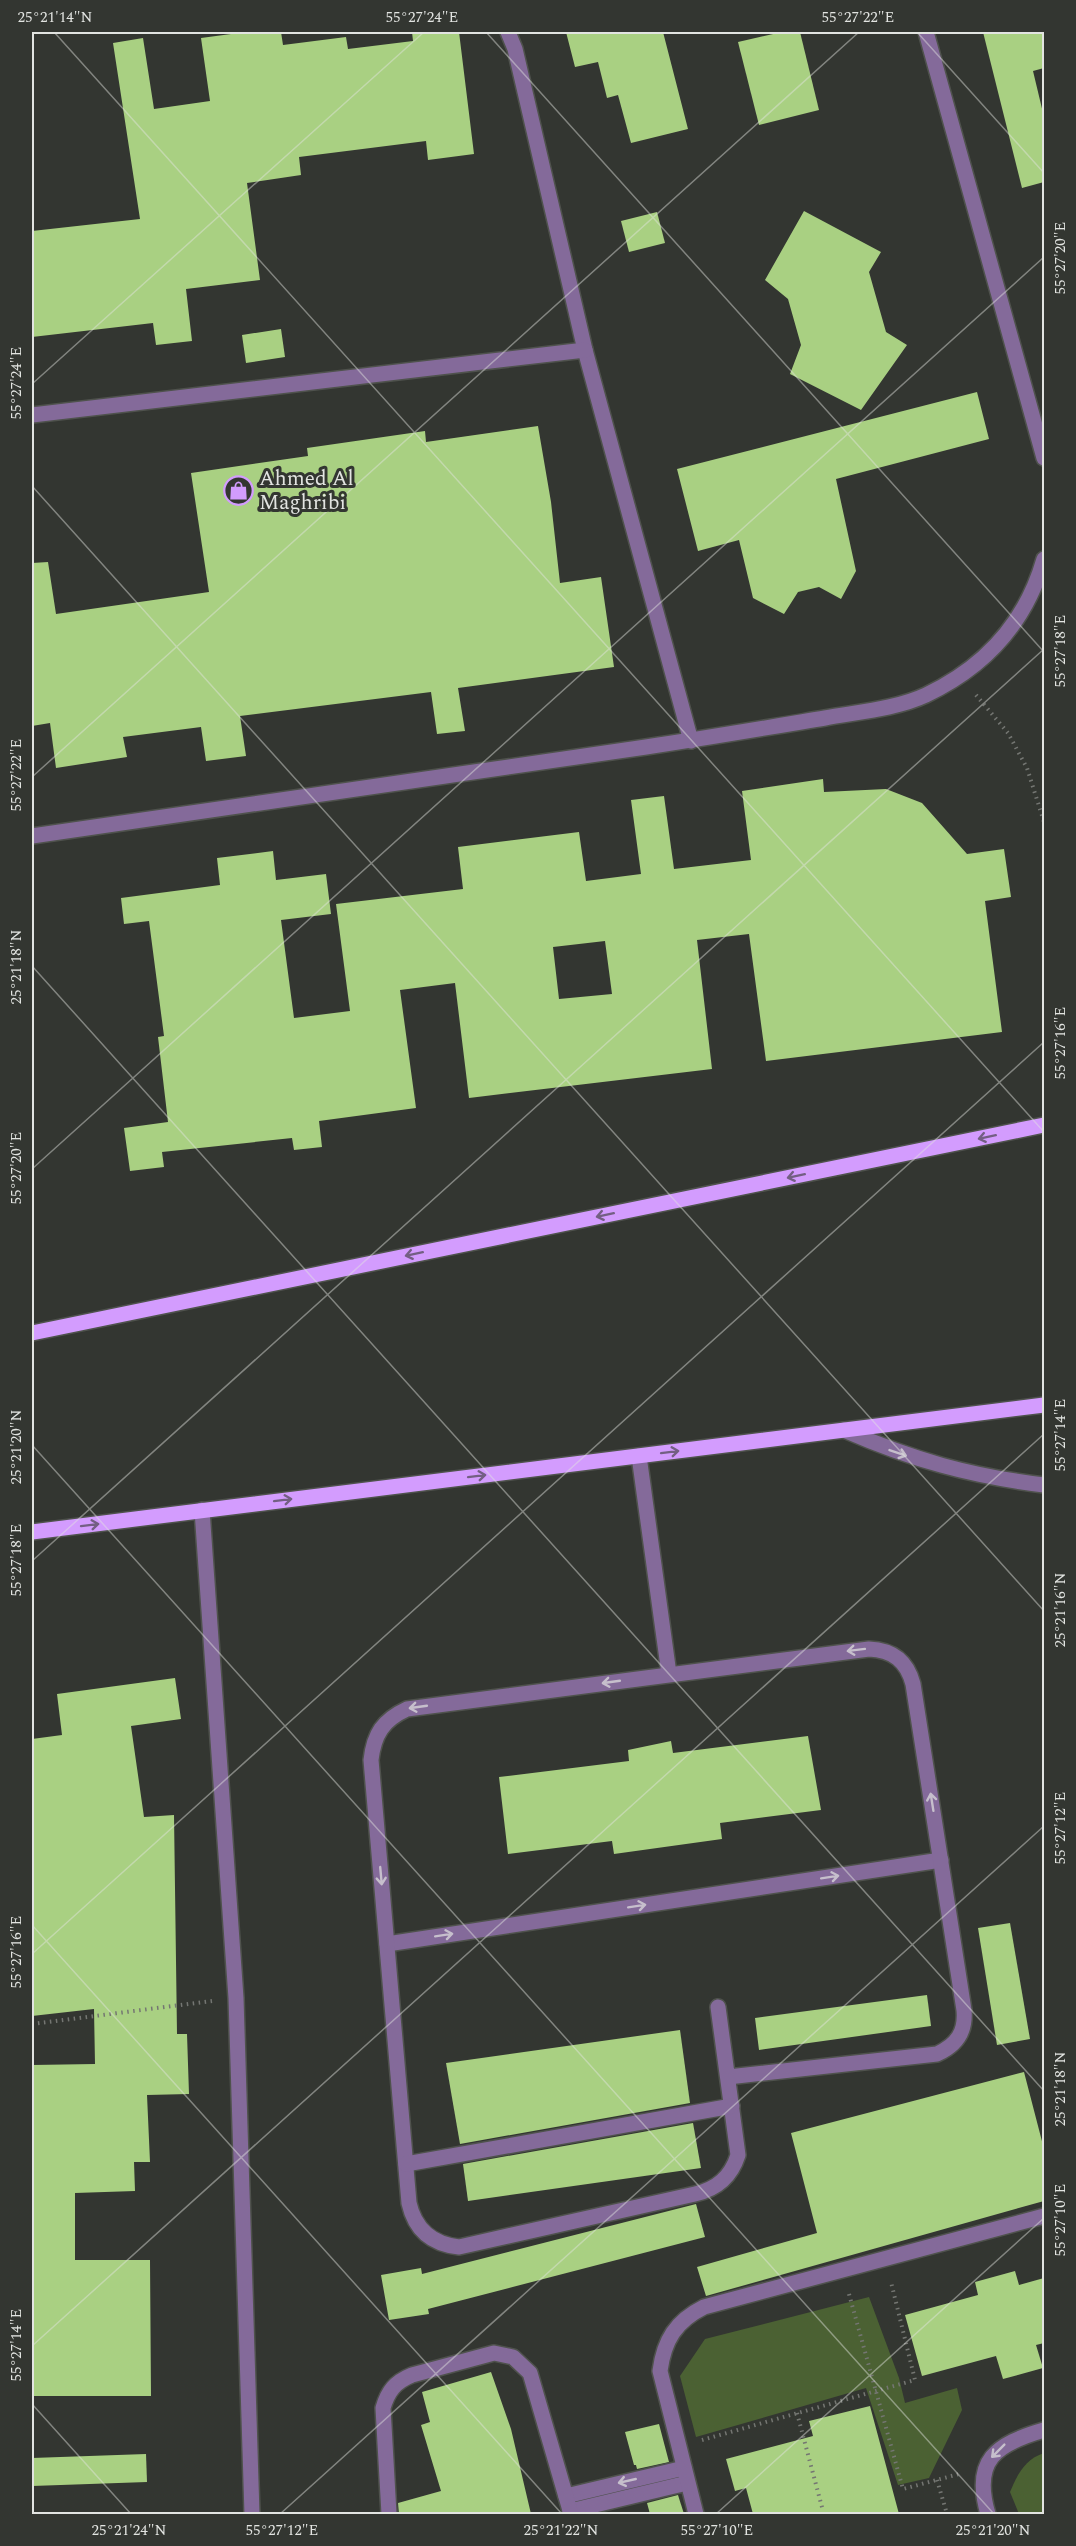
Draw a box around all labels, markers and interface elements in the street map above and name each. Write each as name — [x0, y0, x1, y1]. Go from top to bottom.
text: 25°21'14"N — [18, 6, 93, 29]
text: 55°27'24"E — [386, 6, 458, 29]
text: 55°27'22"E — [822, 6, 894, 29]
text: 55°27'20"E — [1049, 222, 1072, 294]
text: 55°27'24"E — [5, 347, 28, 419]
place label: Ahmed Al Maghribi — [259, 463, 354, 519]
shop icon: Ahmed Al Maghribi — [222, 474, 254, 506]
text: 55°27'18"E — [1049, 615, 1072, 687]
text: 55°27'22"E — [5, 739, 28, 811]
text: 25°21'18"N — [5, 929, 28, 1005]
text: 55°27'16"E — [1049, 1007, 1072, 1079]
text: 55°27'20"E — [5, 1132, 28, 1204]
one-way arrow — [978, 1132, 997, 1143]
one-way arrow — [787, 1171, 806, 1182]
one-way arrow — [596, 1210, 615, 1221]
one-way arrow — [405, 1249, 424, 1261]
text: 55°27'14"E — [1049, 1399, 1072, 1471]
text: 25°21'20"N — [5, 1409, 28, 1485]
one-way arrow — [660, 1446, 679, 1457]
one-way arrow — [888, 1448, 907, 1459]
one-way arrow — [466, 1470, 486, 1481]
one-way arrow — [273, 1495, 292, 1506]
one-way arrow — [79, 1519, 99, 1530]
text: 55°27'18"E — [5, 1524, 28, 1596]
text: 25°21'16"N — [1049, 1572, 1072, 1648]
one-way arrow — [847, 1645, 867, 1656]
one-way arrow — [602, 1676, 622, 1687]
one-way arrow — [409, 1702, 428, 1713]
text: 55°27'12"E — [1049, 1792, 1072, 1864]
one-way arrow — [926, 1793, 937, 1813]
one-way arrow — [376, 1866, 387, 1886]
one-way arrow — [820, 1871, 839, 1882]
one-way arrow — [627, 1900, 647, 1911]
text: 55°27'16"E — [5, 1916, 28, 1988]
one-way arrow — [434, 1929, 454, 1940]
text: 25°21'18"N — [1049, 2051, 1072, 2127]
text: 55°27'10"E — [1049, 2184, 1072, 2256]
text: 55°27'14"E — [5, 2309, 28, 2381]
one-way arrow — [991, 2444, 1006, 2459]
one-way arrow — [617, 2476, 636, 2488]
text: 25°21'24"N — [92, 2519, 167, 2542]
text: 55°27'12"E — [246, 2519, 318, 2542]
text: 25°21'22"N — [524, 2519, 599, 2542]
text: 55°27'10"E — [681, 2519, 753, 2542]
text: 25°21'20"N — [956, 2519, 1031, 2542]

